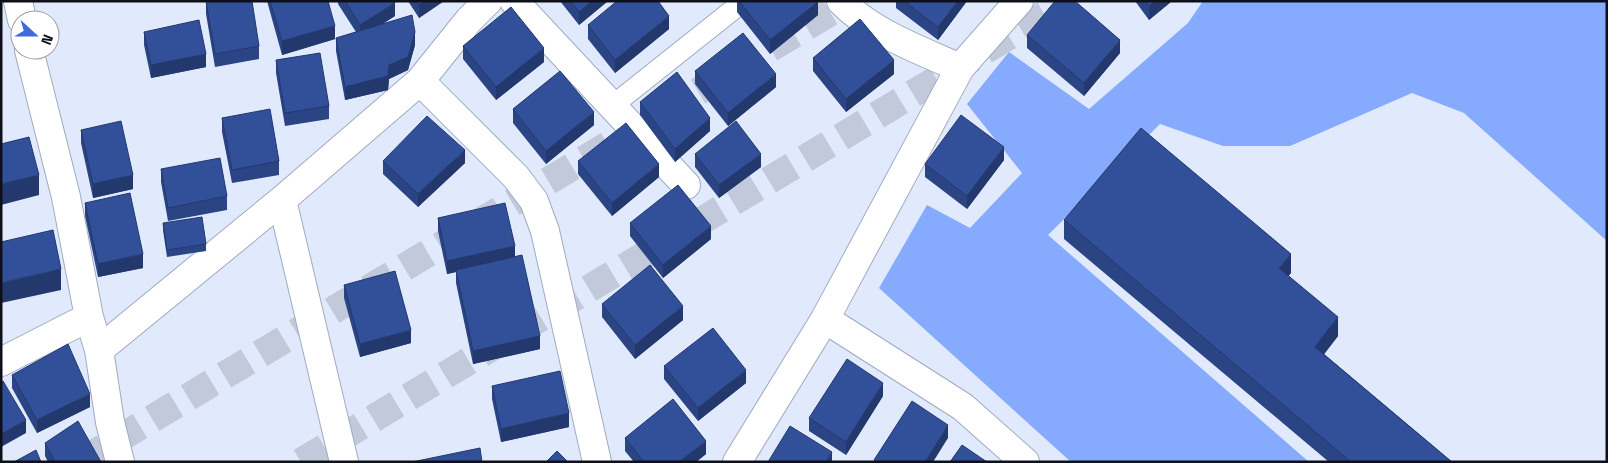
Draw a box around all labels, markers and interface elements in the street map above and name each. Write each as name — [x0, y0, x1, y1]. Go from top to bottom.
north arrow — [10, 10, 60, 60]
text: N — [37, 32, 57, 47]

